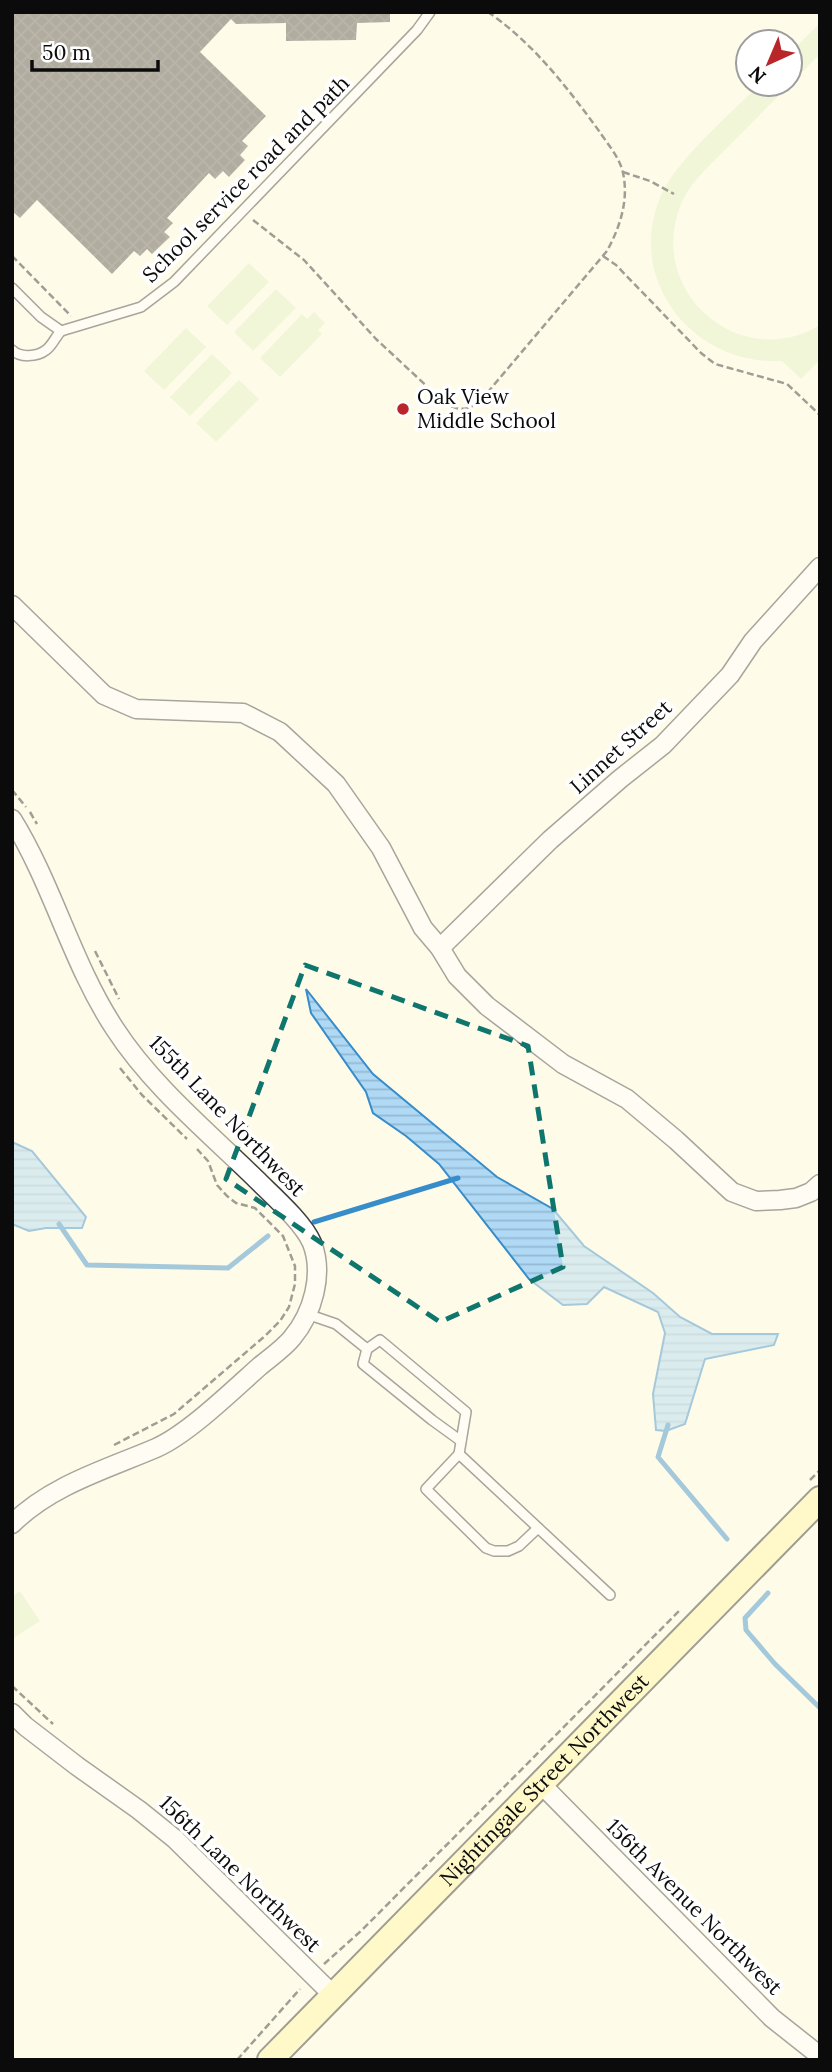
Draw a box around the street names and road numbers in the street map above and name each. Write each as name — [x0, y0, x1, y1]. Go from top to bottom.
street label: School service road and path — [136, 69, 355, 288]
street label: Linnet Street — [564, 693, 678, 799]
street label: 155th Lane Northwest — [143, 1029, 312, 1202]
street label: Nightingale Street Northwest — [434, 1667, 655, 1892]
street label: 156th Lane Northwest — [154, 1790, 327, 1958]
street label: 156th Avenue Northwest — [601, 1813, 789, 2001]

